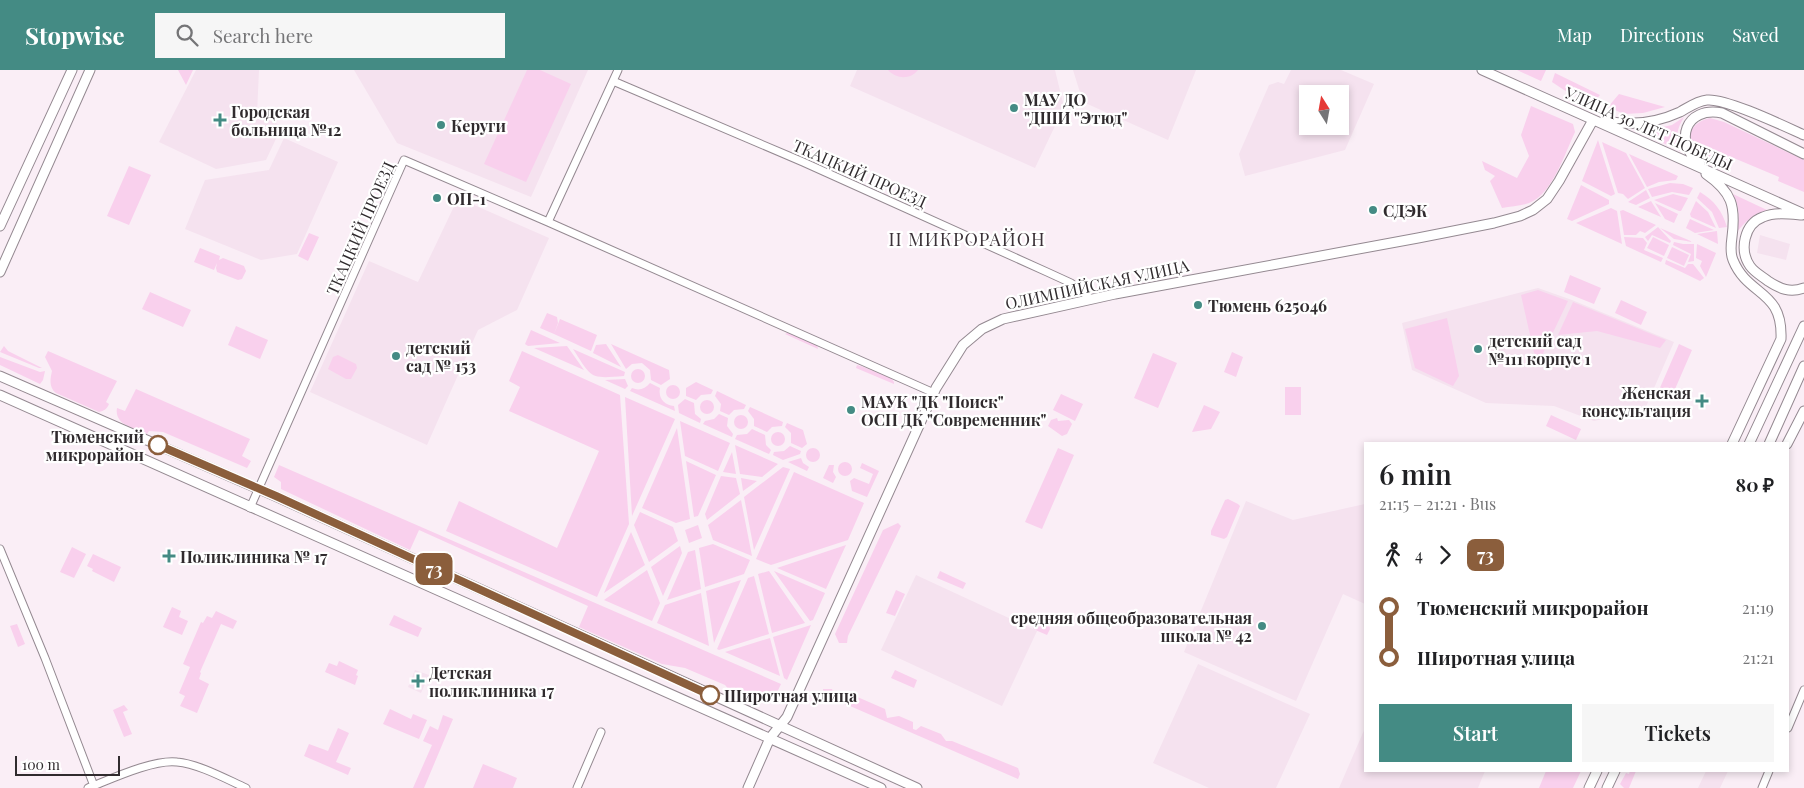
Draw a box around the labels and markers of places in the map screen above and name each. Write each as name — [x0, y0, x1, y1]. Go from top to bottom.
place label: МАУ ДО "ДШИ "Этюд" — [1024, 89, 1128, 128]
place label: Городская больница №12 — [231, 101, 341, 140]
marker: МАУ ДО "ДШИ "Этюд" — [1008, 102, 1020, 114]
marker: Городская больница №12 — [213, 113, 227, 127]
place label: Керуги — [451, 115, 507, 136]
marker: Керуги — [435, 119, 447, 131]
place label: ОП-1 — [447, 188, 486, 209]
marker: ОП-1 — [431, 192, 443, 204]
place label: СДЭК — [1383, 200, 1428, 221]
marker: СДЭК — [1367, 204, 1379, 216]
place label: Тюмень 625046 — [1208, 295, 1327, 316]
marker: Тюмень 625046 — [1192, 299, 1204, 311]
place label: детский сад №111 корпус 1 — [1488, 330, 1591, 369]
place label: детский сад № 153 — [406, 337, 476, 376]
marker: детский сад №111 корпус 1 — [1472, 343, 1484, 355]
marker: детский сад № 153 — [390, 350, 402, 362]
place label: Женская консультация — [1582, 382, 1691, 421]
place label: МАУК "ДК "Поиск" ОСП ДК "Современник" — [861, 391, 1046, 430]
marker: Женская консультация — [1695, 394, 1709, 408]
marker: МАУК "ДК "Поиск" ОСП ДК "Современник" — [845, 404, 857, 416]
place label: Тюменский микрорайон — [46, 426, 145, 465]
marker: Тюменский микрорайон — [148, 435, 168, 455]
place label: Поликлиника № 17 — [180, 546, 328, 567]
marker: Поликлиника № 17 — [162, 549, 176, 563]
place label: средняя общеобразовательная школа № 42 — [1011, 607, 1252, 646]
marker: средняя общеобразовательная школа № 42 — [1256, 620, 1268, 632]
place label: Детская поликлиника 17 — [429, 662, 555, 701]
marker: Детская поликлиника 17 — [411, 674, 425, 688]
marker: Широтная улица — [700, 685, 720, 705]
place label: Широтная улица — [724, 685, 858, 706]

